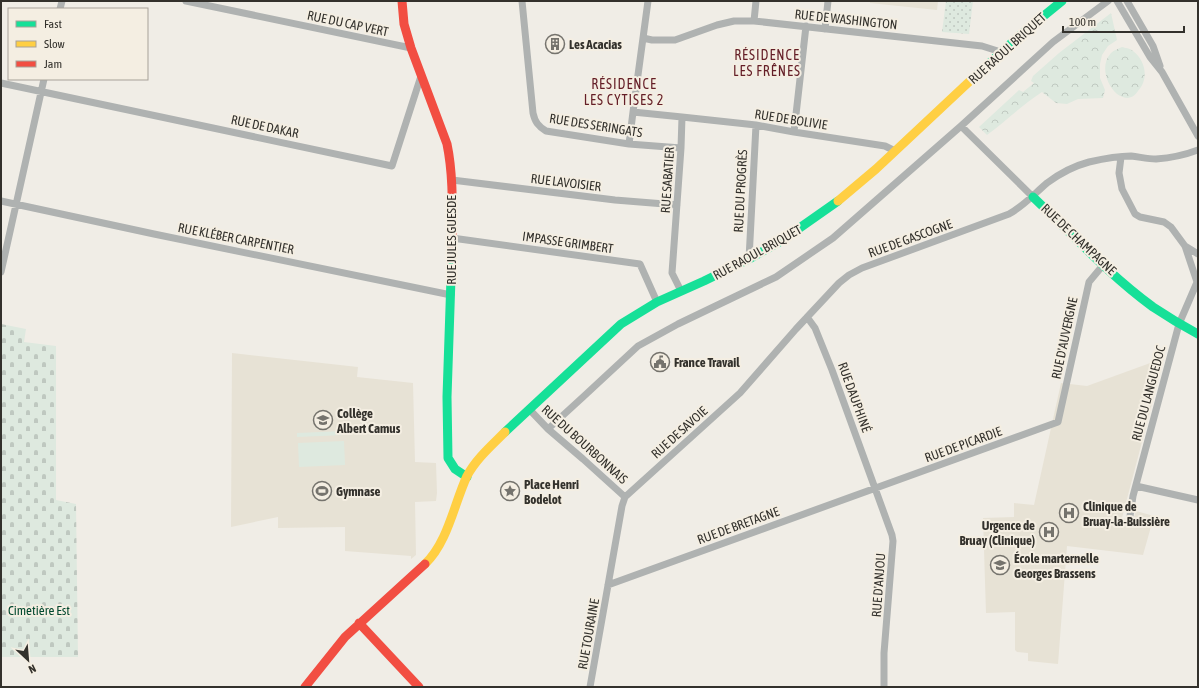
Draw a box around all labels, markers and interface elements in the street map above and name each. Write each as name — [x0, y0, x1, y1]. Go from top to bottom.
street label: RUE DE WASHINGTON — [794, 7, 898, 32]
legend — [8, 8, 148, 80]
street label: RUE DU CAP VERT — [306, 8, 390, 39]
scale bar — [1063, 8, 1184, 34]
street label: RUE RAOUL BRIQUET — [966, 10, 1049, 87]
text: 100 m — [1069, 15, 1096, 29]
text: Fast — [44, 17, 62, 31]
building icon: Les Acacias — [544, 33, 566, 55]
text: Slow — [44, 37, 65, 51]
place label: Les Acacias — [569, 37, 622, 52]
district label: RÉSIDENCE LES FRÊNES — [733, 47, 801, 79]
text: Jam — [44, 57, 62, 71]
district label: RÉSIDENCE LES CYTISES 2 — [584, 76, 664, 108]
street label: RUE DE BOLIVIE — [753, 106, 829, 133]
street label: RUE DES SERINGATS — [548, 111, 644, 140]
street label: RUE DE DAKAR — [230, 112, 301, 141]
street label: RUE SABATIER — [658, 146, 677, 214]
street label: RUE DU PROGRÈS — [731, 149, 750, 233]
street label: RUE LAVOISIER — [530, 171, 602, 194]
street label: RUE JULES GUESDE — [444, 195, 459, 285]
street label: RUE DE CHAMPAGNE — [1038, 201, 1120, 278]
street label: RUE DE GASCOGNE — [866, 216, 955, 261]
street label: RUE KLÉBER CARPENTIER — [177, 220, 296, 257]
street label: RUE RAOUL BRIQUET — [710, 222, 804, 283]
street label: IMPASSE GRIMBERT — [521, 229, 615, 256]
street label: RUE D'AUVERGNE — [1048, 295, 1081, 380]
street label: RUE DU LANGUEDOC — [1129, 344, 1168, 442]
public building icon: France Travail — [649, 351, 671, 373]
place label: France Travail — [674, 355, 740, 370]
street label: RUE DAUPHINÉ — [835, 360, 874, 435]
street label: RUE DU BOURBONNAIS — [539, 402, 631, 487]
street label: RUE DE SAVOIE — [648, 403, 711, 461]
place label: Collège Albert Camus — [336, 406, 401, 436]
school or university icon: Collège Albert Camus — [312, 409, 334, 431]
street label: RUE DE PICARDIE — [923, 423, 1004, 465]
place label: Place Henri Bodelot — [524, 477, 579, 507]
sports icon: Gymnase — [311, 480, 333, 502]
place icon: Place Henri Bodelot — [499, 480, 521, 502]
place label: Gymnase — [336, 484, 381, 499]
place label: Clinique de Bruay-la-Buissière — [1083, 499, 1170, 529]
hospital icon: Clinique de Bruay-la-Buissière — [1058, 502, 1080, 524]
street label: RUE DE BRETAGNE — [695, 504, 782, 547]
place label: Urgence de Bruay (Clinique) — [959, 518, 1035, 548]
hospital icon: Urgence de Bruay (Clinique) — [1038, 521, 1060, 543]
place label: École marternelle Georges Brassens — [1014, 551, 1099, 581]
street label: RUE D'ANJOU — [869, 552, 888, 618]
school or university icon: École marternelle Georges Brassens — [989, 554, 1011, 576]
street label: RUE TOURAINE — [575, 597, 602, 671]
park label: Cimetière Est — [8, 603, 70, 618]
north arrow — [8, 640, 48, 680]
text: N — [27, 662, 38, 676]

